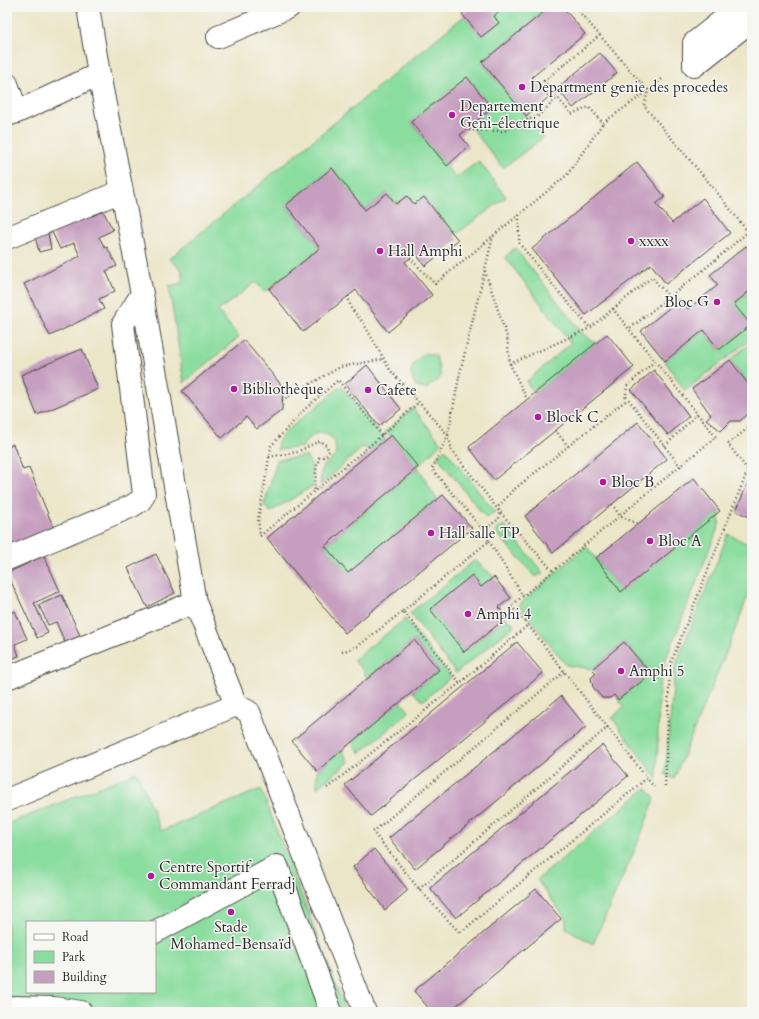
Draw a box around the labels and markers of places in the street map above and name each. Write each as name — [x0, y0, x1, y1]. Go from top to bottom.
place label: Department genie des procedes — [530, 77, 728, 97]
marker: Department genie des procedes — [517, 82, 527, 92]
place label: Departement Geni-électrique — [460, 96, 560, 133]
marker: Departement Geni-électrique — [447, 110, 457, 120]
place label: xxxx — [639, 231, 669, 251]
marker: xxxx — [626, 236, 636, 246]
place label: Hall Amphi — [388, 241, 462, 261]
marker: Hall Amphi — [375, 246, 385, 256]
place label: Bloc G — [664, 292, 709, 312]
marker: Bloc G — [712, 297, 722, 307]
place label: Bibliothèque — [242, 379, 324, 399]
place label: Cafete — [376, 380, 417, 400]
marker: Bibliothèque — [229, 384, 239, 394]
marker: Cafete — [363, 385, 373, 395]
place label: Block C — [546, 407, 599, 427]
marker: Block C — [533, 412, 543, 422]
place label: Bloc B — [611, 472, 654, 492]
marker: Bloc B — [598, 477, 608, 487]
place label: Hall salle TP — [439, 523, 520, 543]
marker: Hall salle TP — [426, 528, 436, 538]
place label: Bloc A — [658, 531, 702, 551]
marker: Bloc A — [645, 536, 655, 546]
place label: Amphi 4 — [476, 604, 532, 624]
marker: Amphi 4 — [463, 609, 473, 619]
place label: Amphi 5 — [629, 661, 685, 681]
marker: Amphi 5 — [616, 666, 626, 676]
place label: Centre Sportif Commandant Ferradj — [159, 857, 296, 894]
marker: Centre Sportif Commandant Ferradj — [146, 871, 156, 881]
marker: Stade Mohamed-Bensaïd — [226, 907, 236, 917]
place label: Stade Mohamed-Bensaïd — [170, 917, 292, 954]

